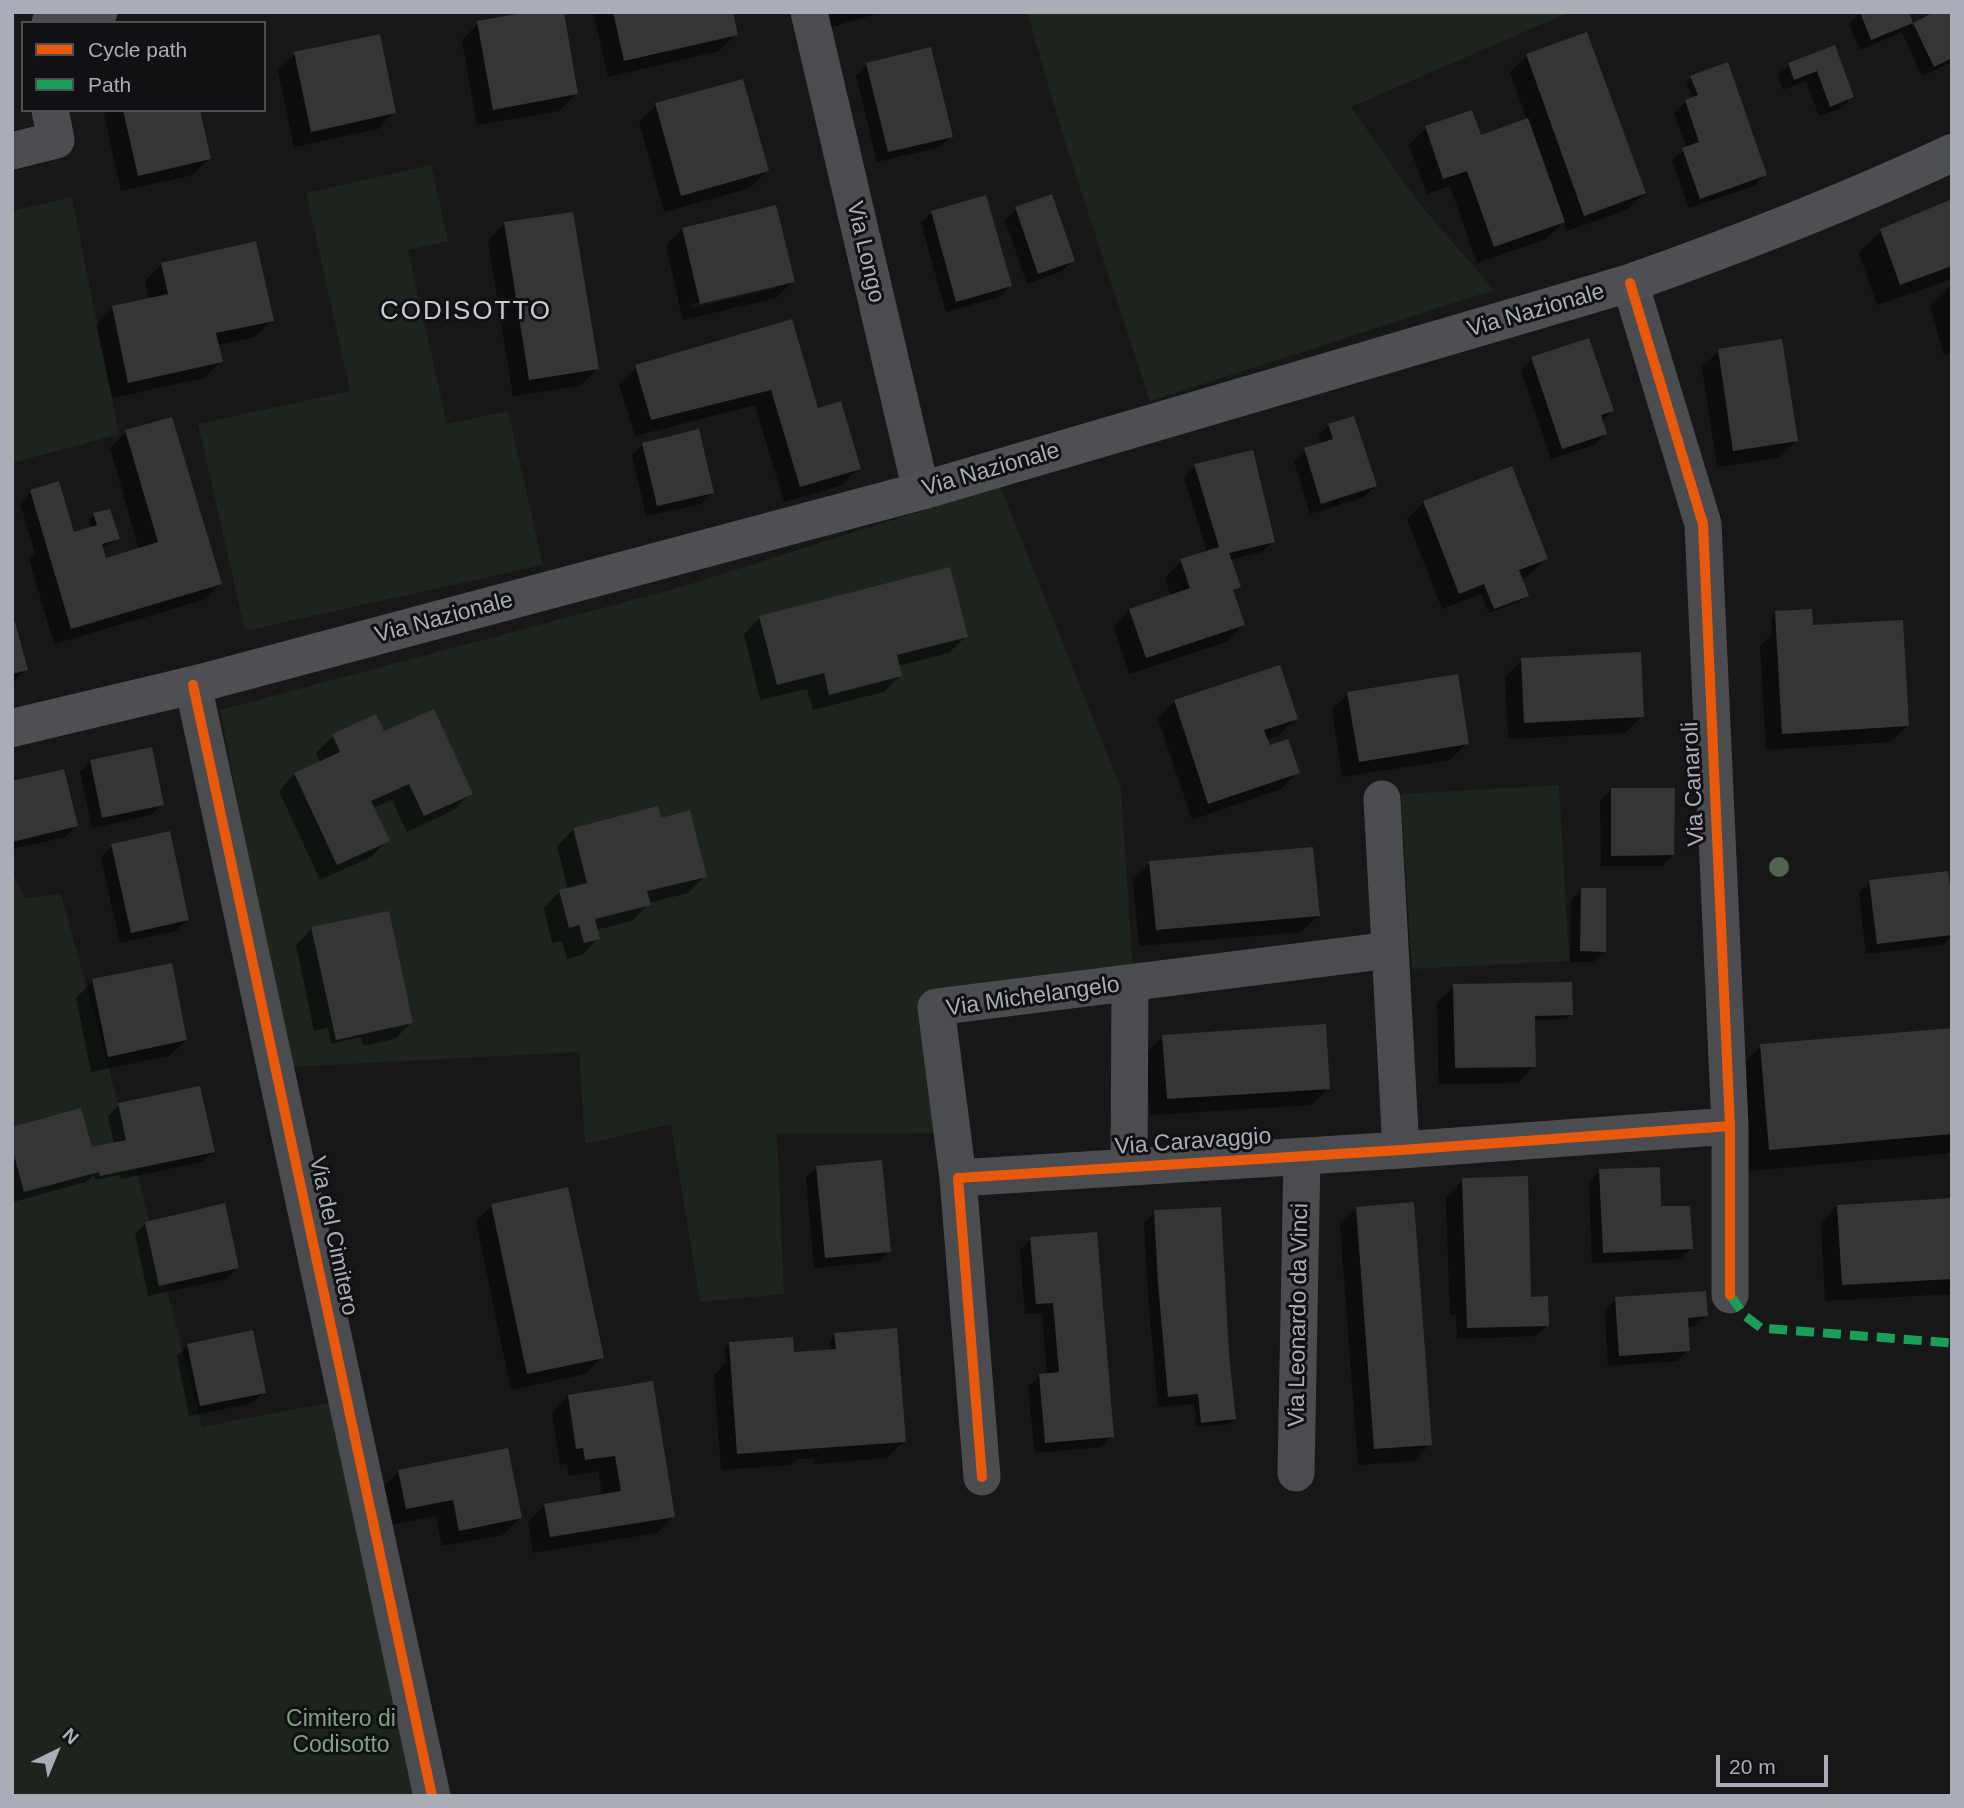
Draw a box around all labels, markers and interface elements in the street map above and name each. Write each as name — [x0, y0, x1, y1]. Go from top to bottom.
legend — [21, 21, 266, 112]
text: Cycle path — [88, 38, 187, 61]
text: Path — [88, 73, 131, 96]
street label: Via Longo — [840, 199, 890, 305]
street label: Via Nazionale — [1464, 278, 1608, 344]
district label: CODISOTTO — [381, 296, 551, 328]
street label: Via Nazionale — [919, 437, 1063, 503]
street label: Via Nazionale — [372, 586, 516, 650]
street label: Via Canaroli — [1677, 721, 1711, 847]
street label: Via Michelangelo — [945, 971, 1121, 1023]
street label: Via Caravaggio — [1114, 1123, 1272, 1161]
street label: Via del Cimitero — [303, 1154, 363, 1318]
street label: Via Leonardo da Vinci — [1283, 1203, 1315, 1427]
park label: Cimitero di Codisotto — [286, 1706, 396, 1760]
north arrow — [21, 1717, 91, 1787]
text: N — [58, 1724, 83, 1749]
scale bar — [1719, 1742, 1831, 1786]
text: 20 m — [1729, 1755, 1776, 1778]

